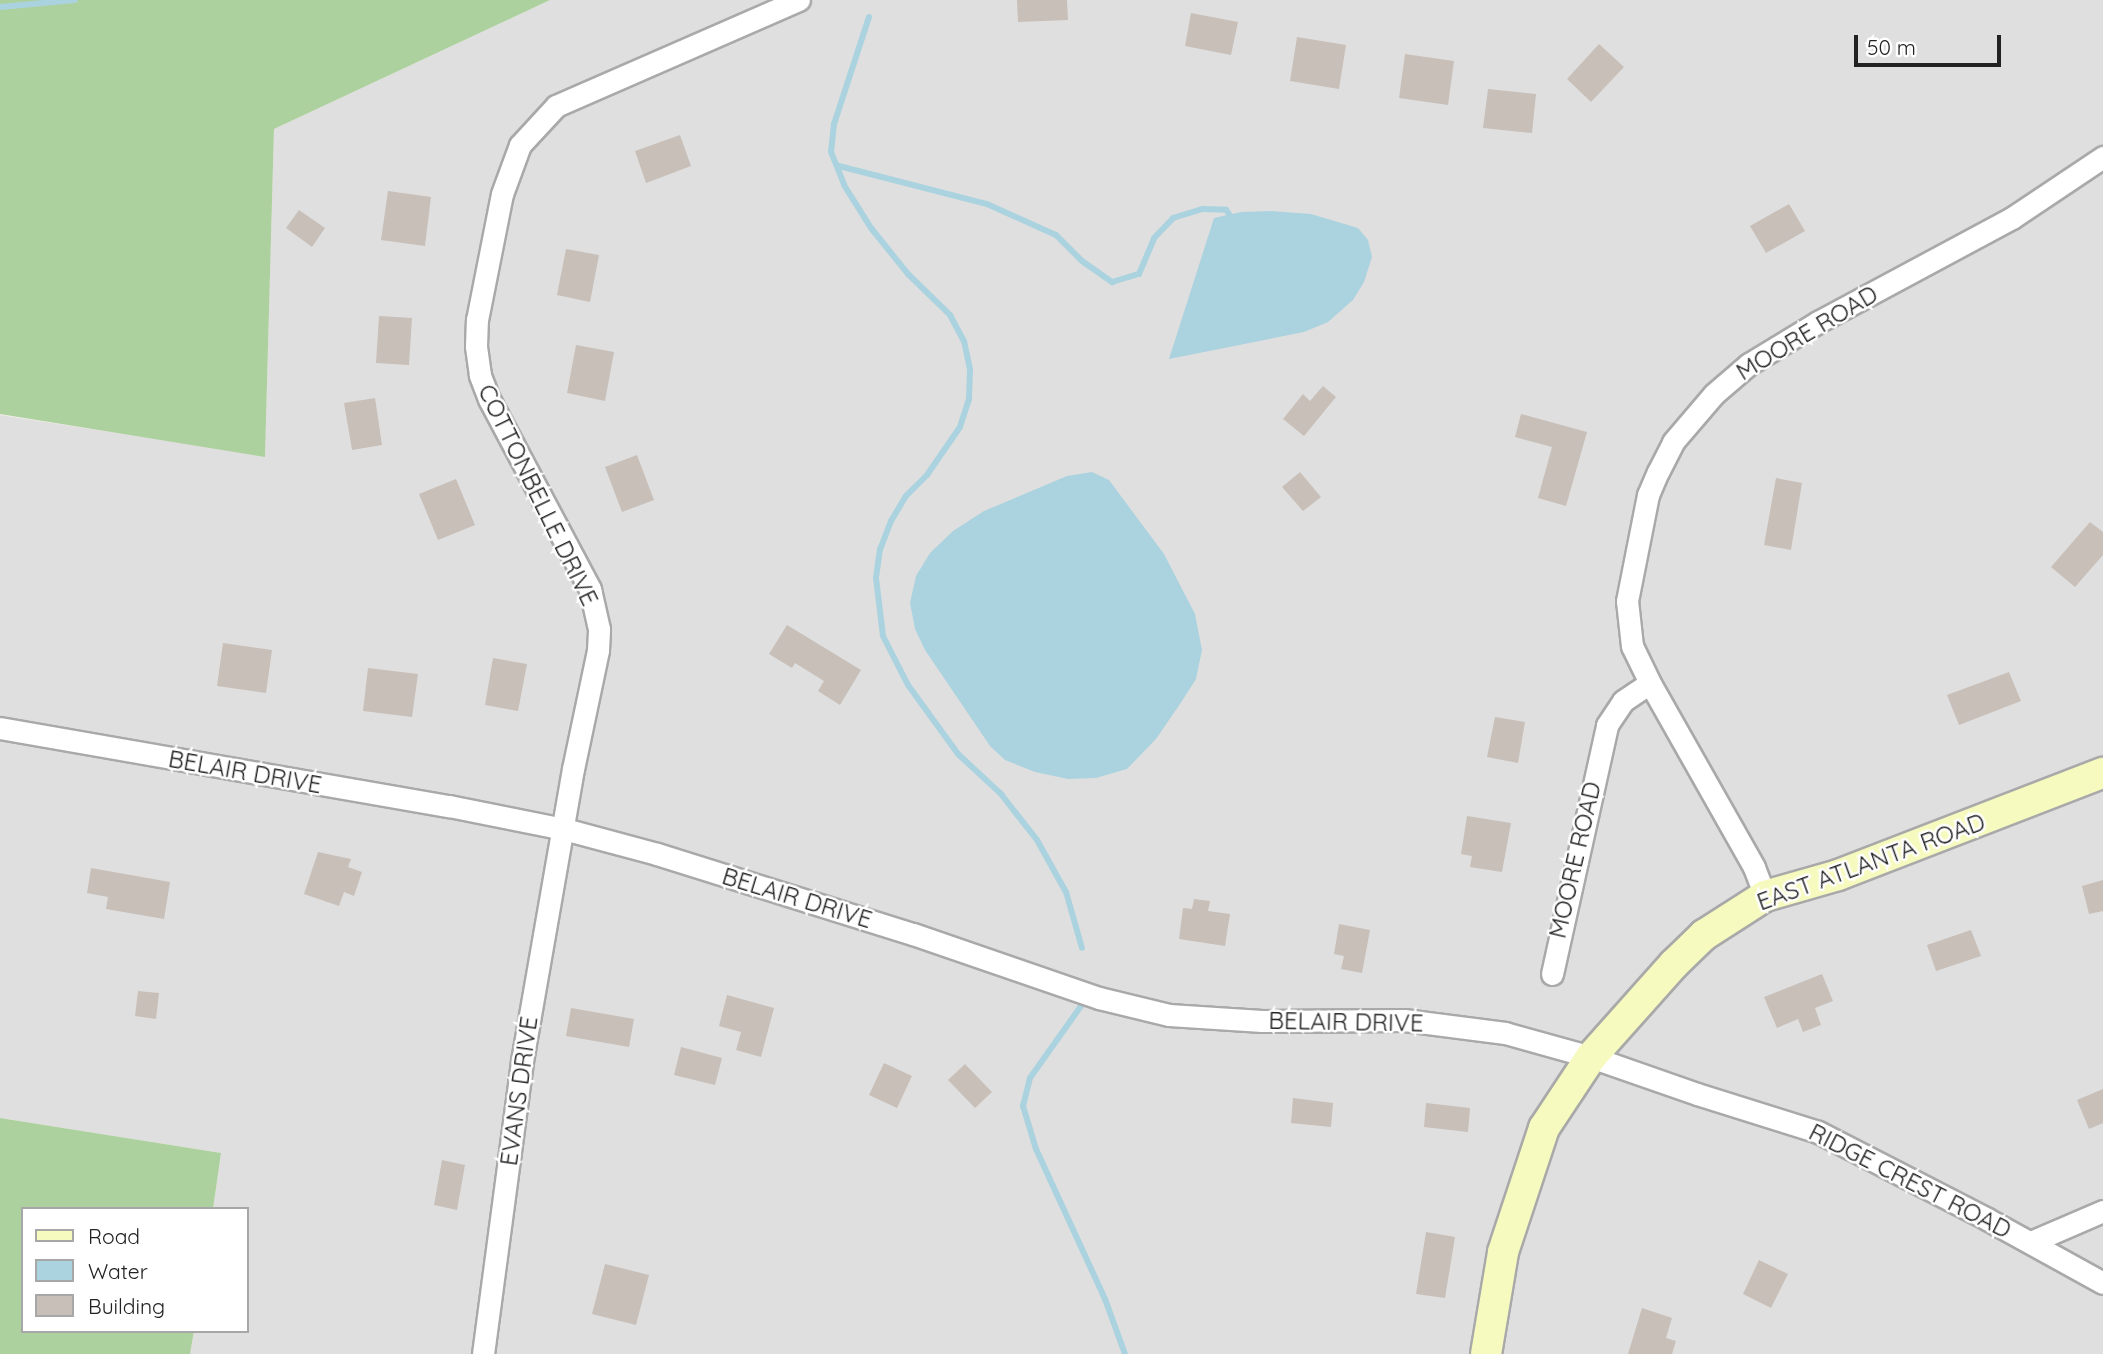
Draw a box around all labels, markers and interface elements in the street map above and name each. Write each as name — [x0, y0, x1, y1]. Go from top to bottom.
scale bar — [1858, 21, 2005, 65]
text: 50 m — [1867, 34, 1916, 60]
street label: MOORE ROAD — [1731, 280, 1883, 386]
street label: COTTONBELLE DRIVE — [472, 380, 604, 610]
street label: BELAIR DRIVE — [166, 744, 324, 800]
street label: MOORE ROAD — [1543, 779, 1607, 941]
street label: EAST ATLANTA ROAD — [1753, 807, 1989, 917]
street label: BELAIR DRIVE — [719, 862, 875, 934]
street label: BELAIR DRIVE — [1268, 1006, 1424, 1038]
street label: EVANS DRIVE — [494, 1014, 544, 1168]
street label: RIDGE CREST ROAD — [1804, 1118, 2016, 1244]
legend — [21, 1207, 248, 1333]
text: Road — [88, 1223, 140, 1249]
text: Water — [88, 1258, 148, 1284]
text: Building — [88, 1293, 165, 1319]

